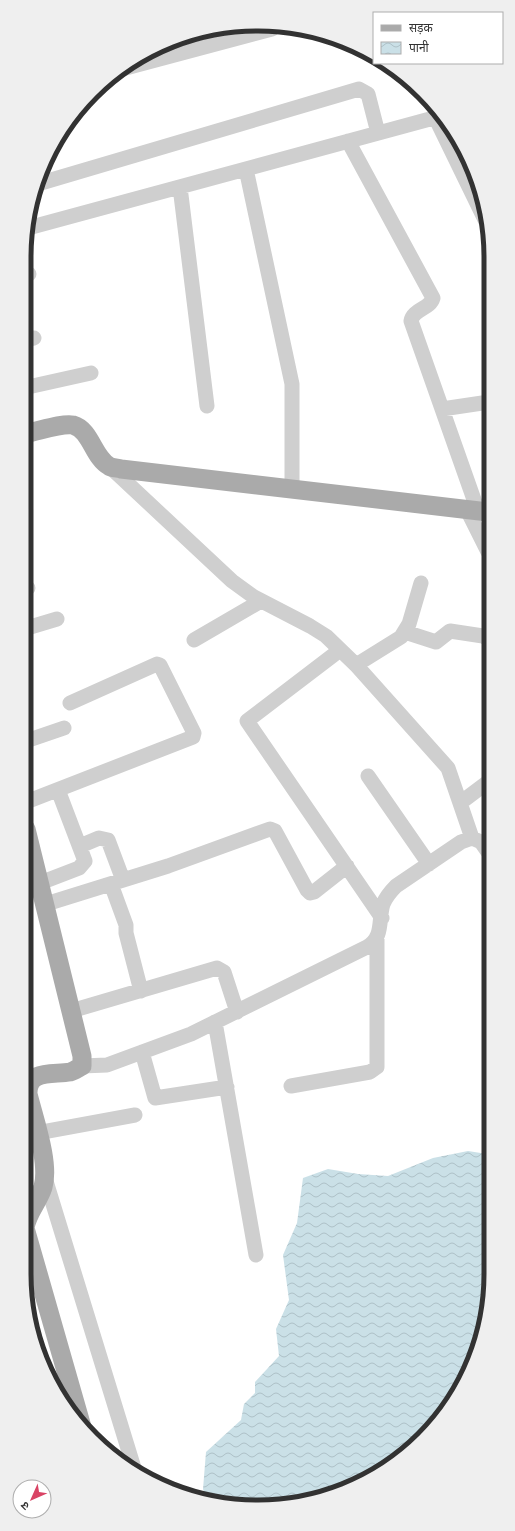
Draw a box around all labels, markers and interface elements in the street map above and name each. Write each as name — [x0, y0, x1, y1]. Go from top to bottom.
legend — [373, 12, 503, 64]
text: सड़क — [409, 20, 434, 35]
text: पानी — [409, 40, 430, 54]
north arrow — [12, 1479, 52, 1519]
text: उ — [17, 1499, 31, 1513]

